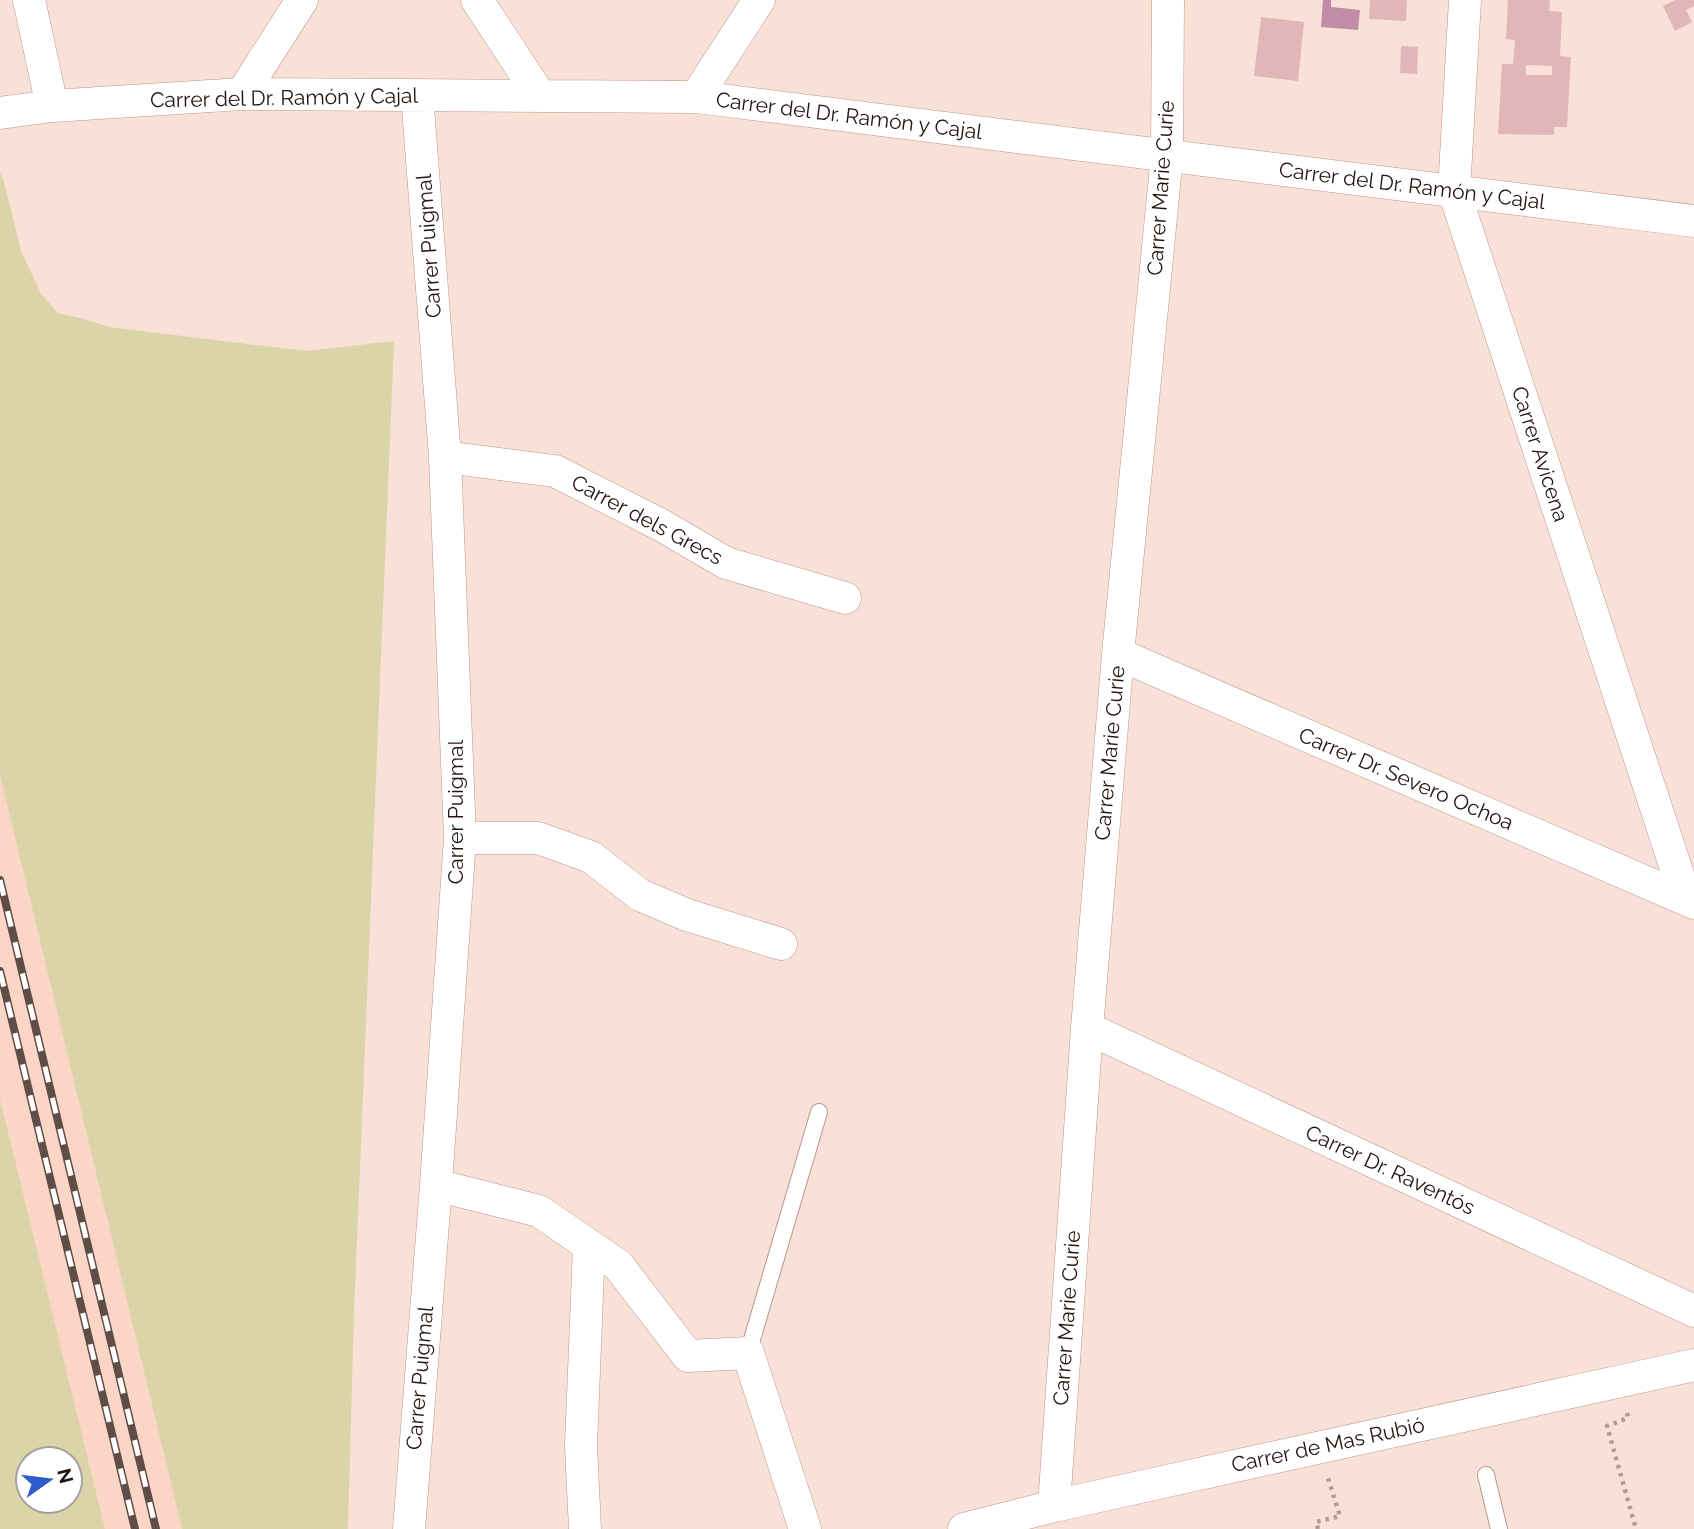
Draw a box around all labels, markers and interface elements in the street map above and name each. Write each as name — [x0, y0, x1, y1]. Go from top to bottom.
street label: Carrer del Dr. Ramón y Cajal — [150, 83, 418, 112]
street label: Carrer del Dr. Ramón y Cajal — [715, 87, 984, 144]
street label: Carrer Marie Curie — [1142, 100, 1179, 276]
street label: Carrer del Dr. Ramón y Cajal — [1278, 157, 1547, 214]
street label: Carrer Puigmal — [411, 173, 446, 319]
street label: Carrer Avicena — [1507, 383, 1574, 525]
street label: Carrer dels Grecs — [567, 469, 727, 570]
street label: Carrer Marie Curie — [1089, 665, 1130, 841]
street label: Carrer Dr. Severo Ochoa — [1295, 722, 1517, 835]
street label: Carrer Puigmal — [443, 740, 468, 884]
street label: Carrer Dr. Raventós — [1302, 1119, 1479, 1220]
street label: Carrer Marie Curie — [1048, 1230, 1085, 1406]
street label: Carrer Puigmal — [401, 1305, 438, 1451]
street label: Carrer de Mas Rubió — [1229, 1412, 1427, 1477]
north arrow — [14, 1445, 84, 1515]
text: N — [53, 1466, 78, 1486]

